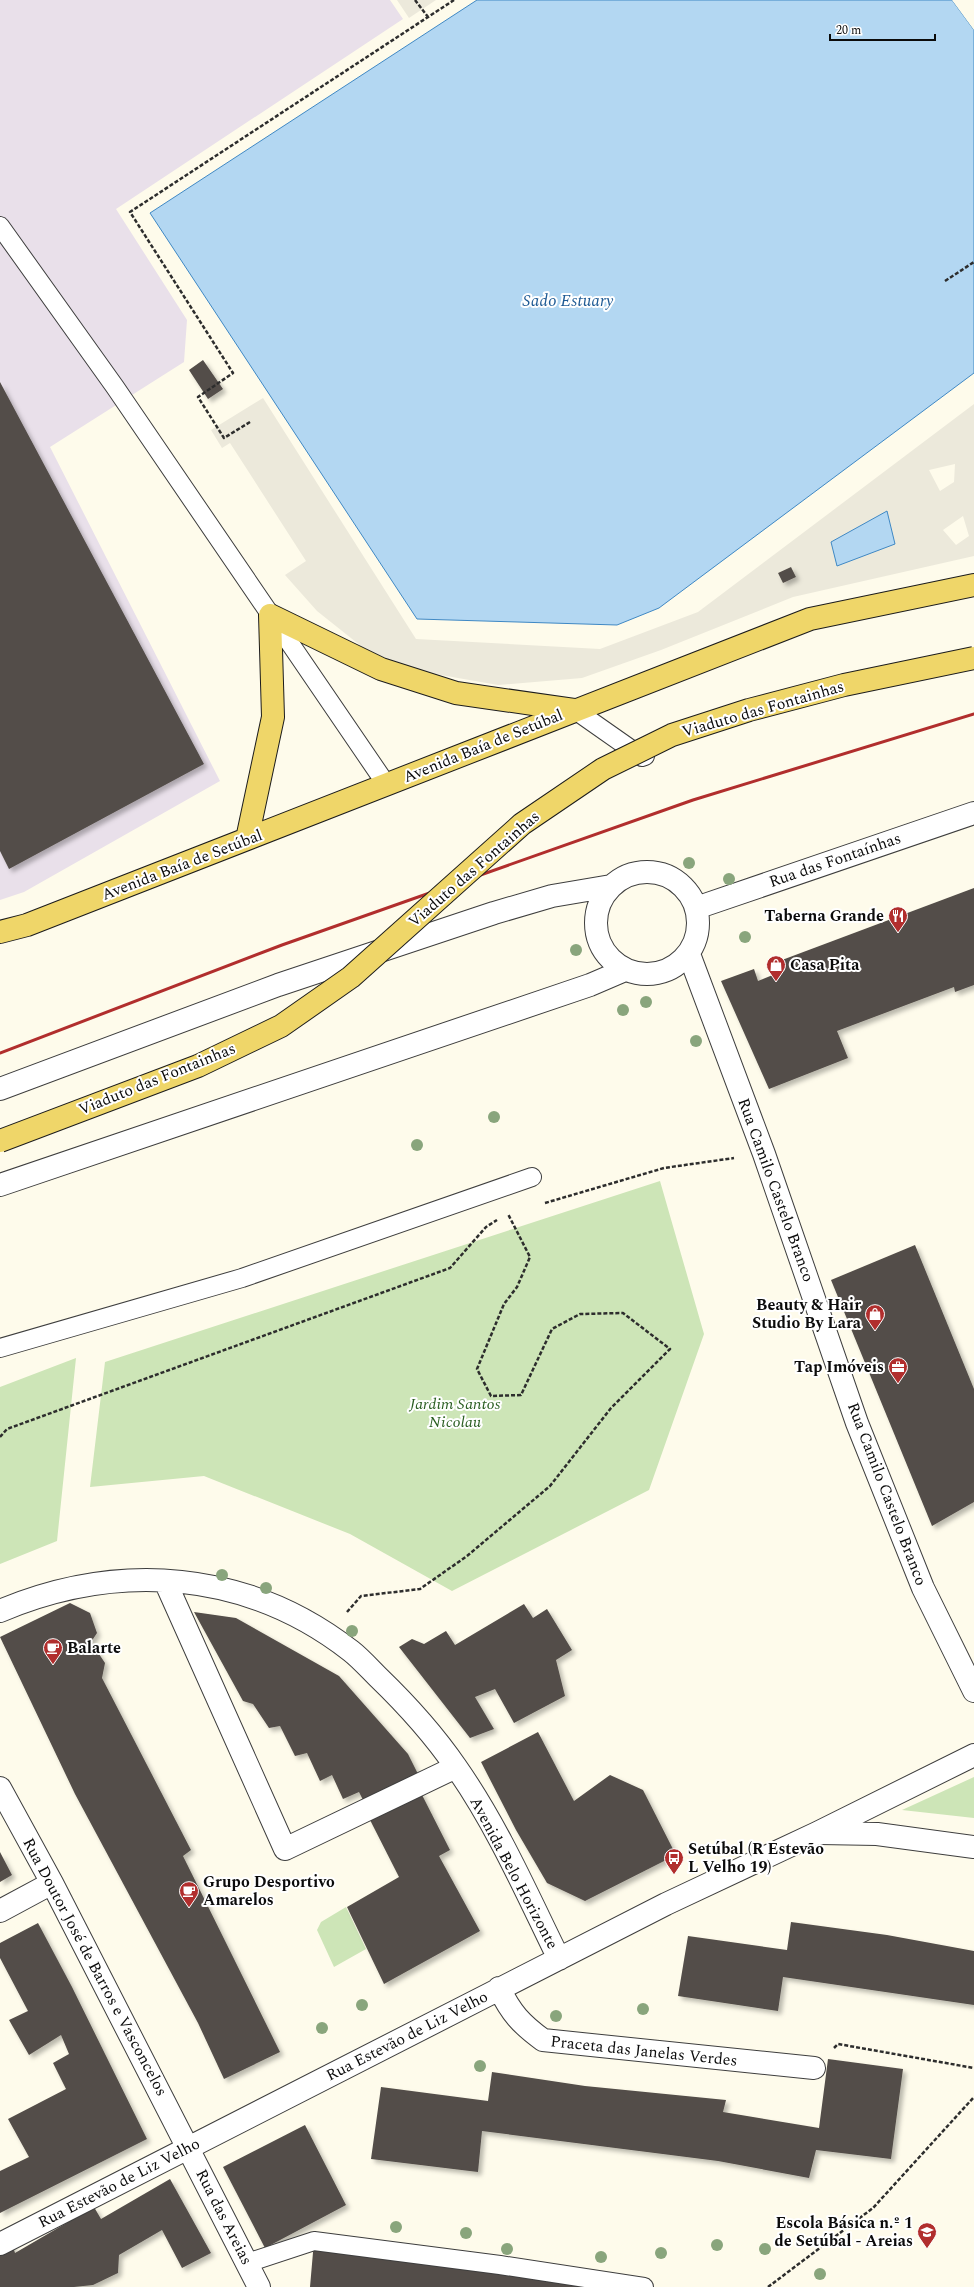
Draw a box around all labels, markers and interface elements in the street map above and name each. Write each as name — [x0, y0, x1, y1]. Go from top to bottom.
scale bar — [830, 16, 935, 42]
text: 20 m — [836, 21, 861, 40]
water label: Sado Estuary — [523, 288, 614, 314]
street label: Viaduto das Fontainhas — [679, 674, 847, 744]
street label: Avenida Baía de Setúbal — [400, 703, 566, 789]
street label: Viaduto das Fontainhas — [403, 805, 545, 933]
street label: Avenida Baía de Setúbal — [98, 823, 266, 907]
street label: Rua das Fontaínhas — [766, 826, 904, 894]
place label: Taberna Grande — [764, 904, 884, 928]
restaurant icon: Taberna Grande — [887, 905, 909, 933]
place label: Casa Pita — [790, 953, 860, 977]
shop icon: Casa Pita — [765, 954, 787, 982]
street label: Viaduto das Fontainhas — [75, 1036, 239, 1122]
street label: Rua Camilo Castelo Branco — [731, 1095, 821, 1285]
place label: Beauty & Hair Studio By Lara — [752, 1293, 862, 1335]
shop icon: Beauty & Hair Studio By Lara — [864, 1303, 886, 1331]
place label: Tap Imóveis — [794, 1355, 884, 1379]
office icon: Tap Imóveis — [887, 1356, 909, 1384]
park label: Jardim Santos Nicolau — [409, 1392, 501, 1434]
street label: Rua Camilo Castelo Branco — [841, 1399, 933, 1589]
place label: Balarte — [67, 1636, 121, 1660]
cafe icon: Balarte — [42, 1637, 64, 1665]
street label: Avenida Belo Horizonte — [464, 1793, 564, 1953]
street label: Rua Doutor José de Barros e Vasconcelos — [16, 1834, 174, 2100]
place label: Setúbal (R Estevão L Velho 19) — [688, 1837, 824, 1879]
bus stop icon: Setúbal (R Estevão L Velho 19) — [663, 1847, 685, 1875]
place label: Grupo Desportivo Amarelos — [203, 1870, 335, 1912]
cafe icon: Grupo Desportivo Amarelos — [178, 1880, 200, 1908]
street label: Rua Estevão de Liz Velho — [322, 1985, 492, 2087]
street label: Praceta das Janelas Verdes — [549, 2029, 739, 2073]
street label: Rua Estevão de Liz Velho — [34, 2132, 204, 2234]
street label: Rua das Areias — [189, 2165, 259, 2269]
place label: Escola Básica n.º 1 de Setúbal - Areias — [774, 2211, 913, 2253]
school or university icon: Escola Básica n.º 1 de Setúbal - Areias — [916, 2221, 938, 2249]

